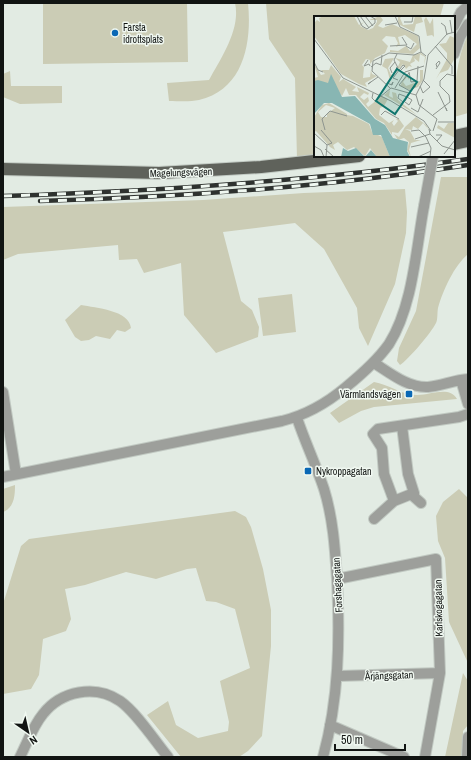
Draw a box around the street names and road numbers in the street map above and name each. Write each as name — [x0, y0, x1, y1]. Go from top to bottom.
street label: Magelungsvägen — [150, 165, 212, 180]
street label: Forshagagatan — [330, 557, 345, 613]
street label: Karlskogagatan — [432, 579, 445, 637]
street label: Årjängsgatan — [364, 668, 413, 683]

